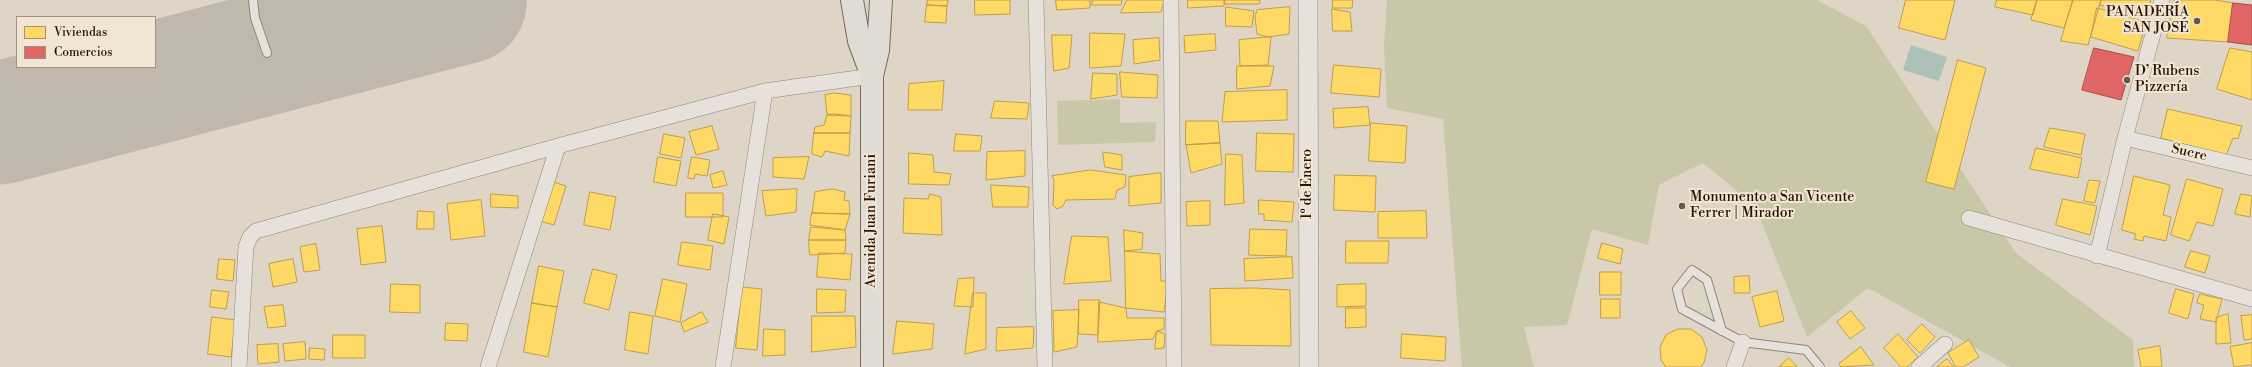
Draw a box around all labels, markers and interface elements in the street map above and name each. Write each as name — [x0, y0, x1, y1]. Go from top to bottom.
place label: PANADERÍA SAN JOSÉ — [2106, 5, 2189, 38]
legend — [16, 16, 156, 68]
marker: PANADERÍA SAN JOSÉ — [2192, 16, 2202, 26]
text: Viviendas — [54, 25, 107, 40]
text: Comercios — [54, 45, 113, 60]
place label: D’ Rubens Pizzería — [2135, 64, 2199, 96]
marker: D’ Rubens Pizzería — [2122, 75, 2132, 85]
street label: Sucre — [2170, 141, 2208, 165]
street label: 1º de Enero — [1300, 149, 1316, 219]
street label: Avenida Juan Furiani — [864, 154, 880, 288]
place label: Monumento a San Vicente Ferrer | Mirador — [1690, 190, 1854, 222]
marker: Monumento a San Vicente Ferrer | Mirador — [1677, 201, 1687, 211]

